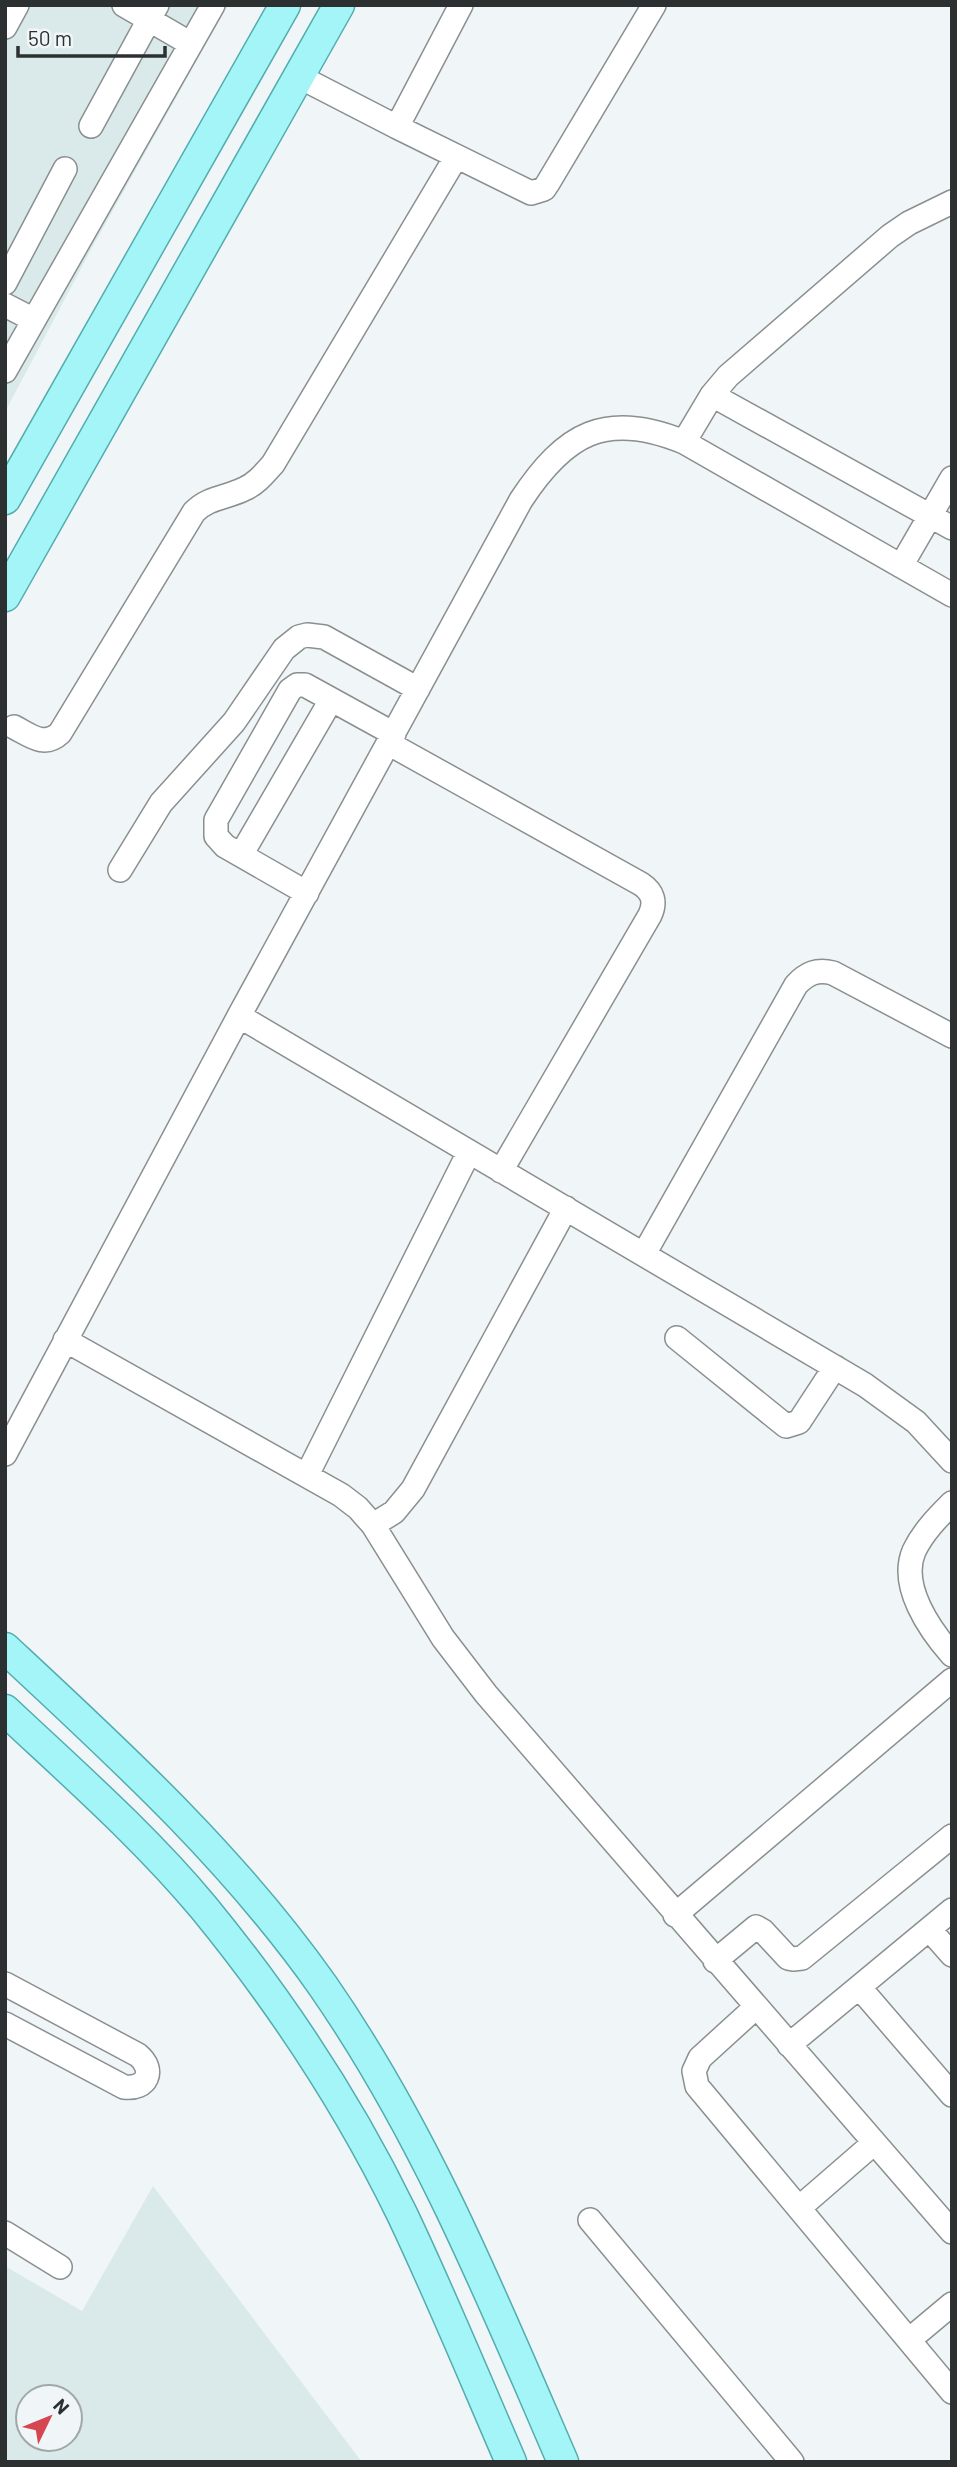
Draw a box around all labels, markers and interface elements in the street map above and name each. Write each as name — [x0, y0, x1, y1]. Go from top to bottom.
scale bar — [18, 14, 164, 58]
text: 50 m — [28, 25, 72, 50]
north arrow — [14, 2383, 84, 2453]
text: N — [49, 2394, 75, 2419]

